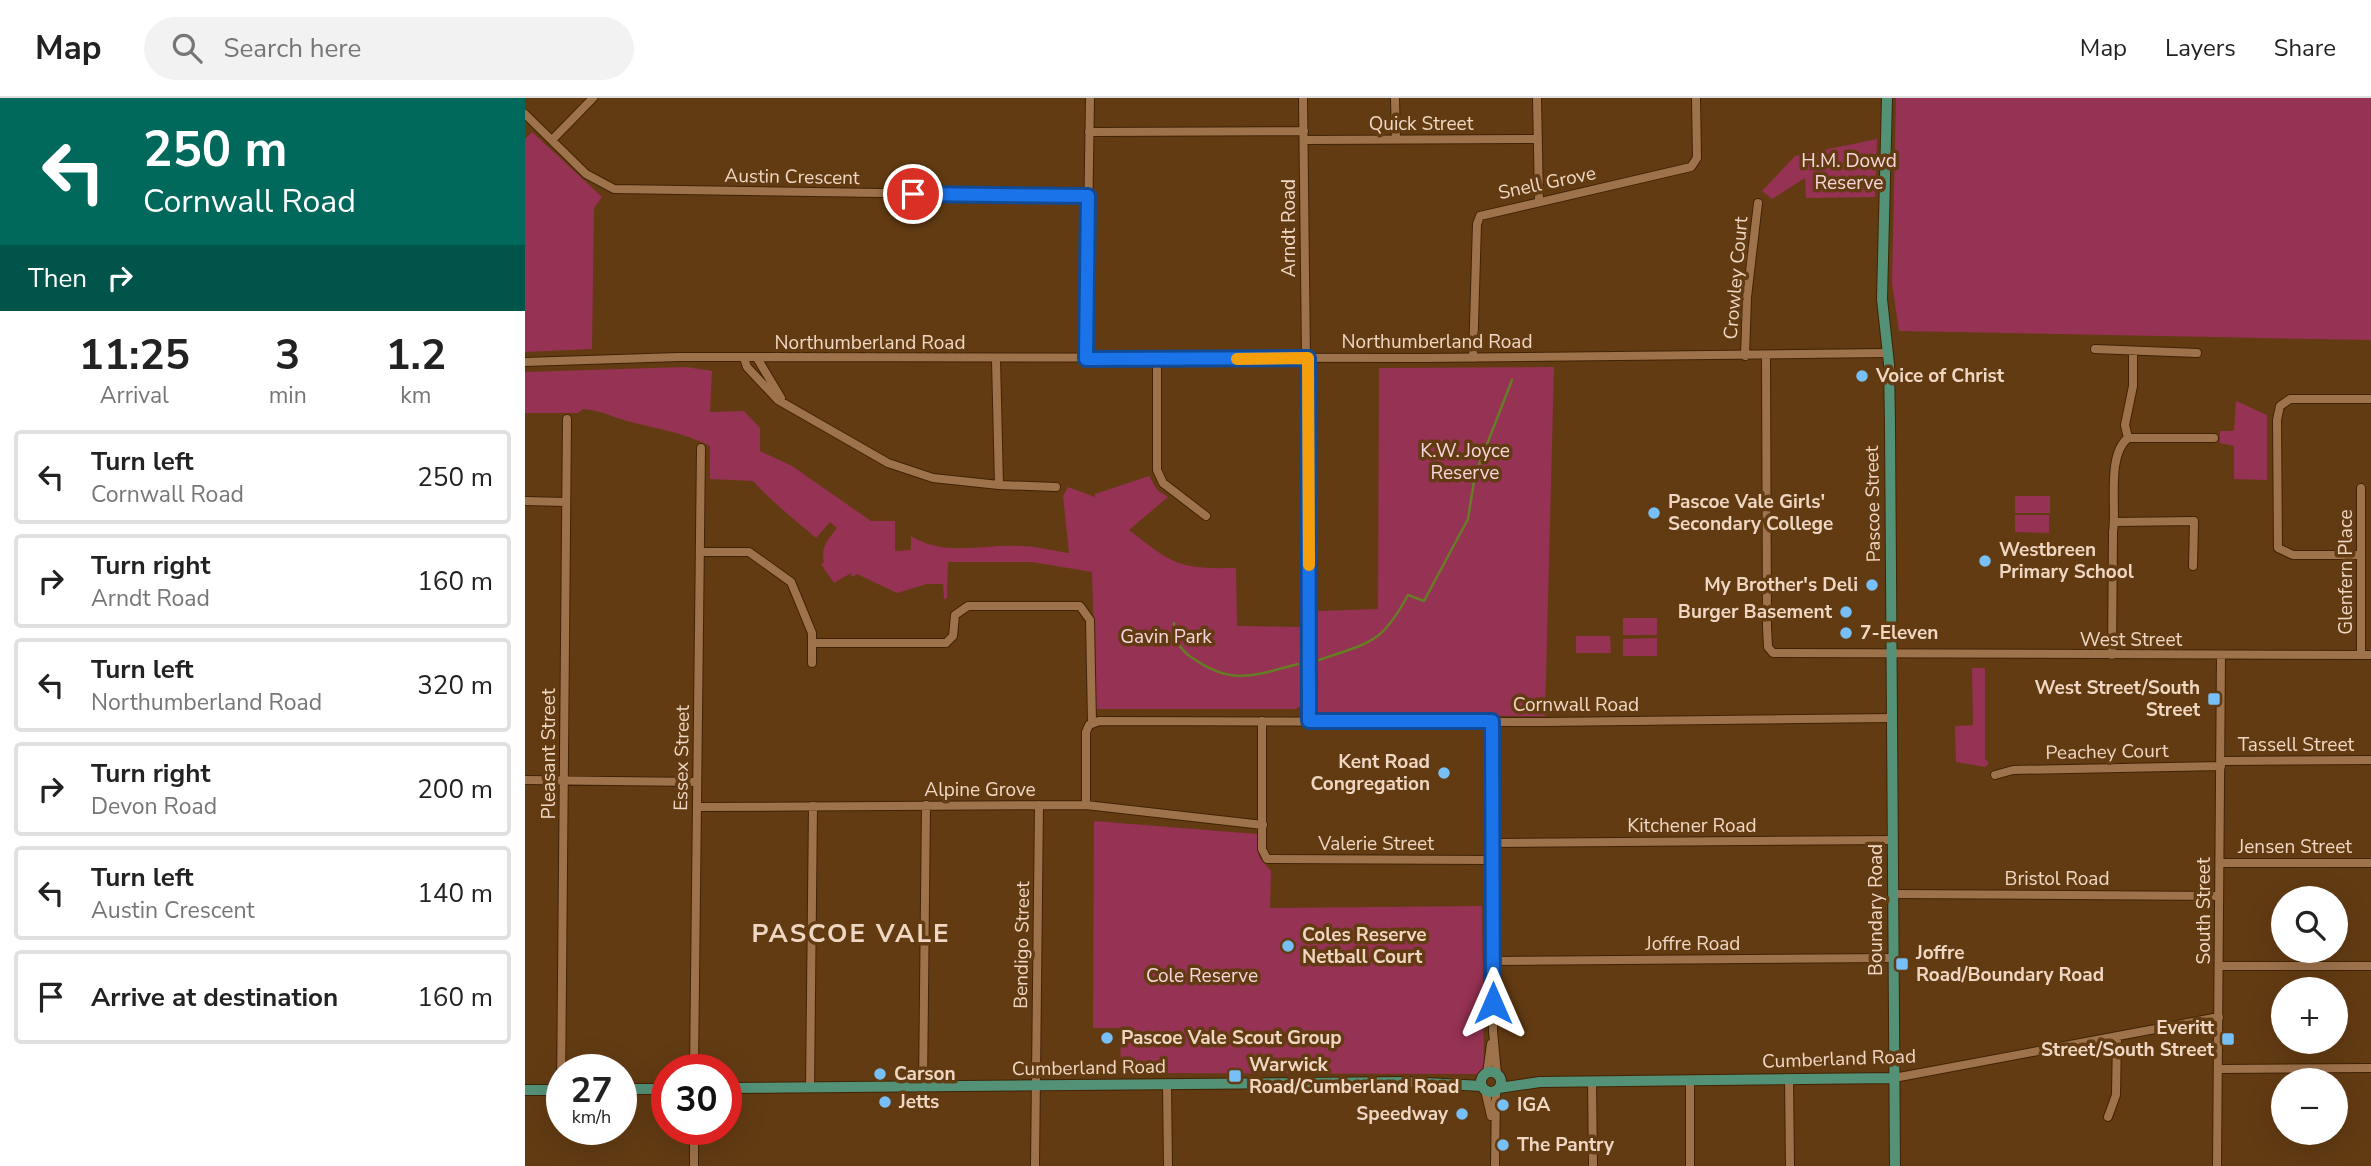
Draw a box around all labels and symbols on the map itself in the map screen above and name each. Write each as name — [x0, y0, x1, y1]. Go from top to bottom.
street label: Quick Street — [1369, 111, 1474, 137]
park label: H.M. Dowd Reserve — [1801, 148, 1897, 196]
street label: Snell Grove — [1496, 160, 1598, 206]
street label: Austin Crescent — [724, 163, 860, 191]
pin — [883, 164, 943, 224]
street label: Arndt Road — [1276, 179, 1302, 277]
street label: Crowley Court — [1718, 215, 1754, 341]
street label: Northumberland Road — [1342, 329, 1532, 355]
street label: Northumberland Road — [775, 330, 965, 356]
place label: Voice of Christ — [1875, 363, 2005, 389]
marker: Voice of Christ — [1854, 368, 1870, 384]
park label: K.W. Joyce Reserve — [1420, 438, 1510, 486]
street label: Pascoe Street — [1859, 445, 1887, 563]
place label: Pascoe Vale Girls' Secondary College — [1668, 489, 1833, 537]
marker: Pascoe Vale Girls' Secondary College — [1646, 505, 1662, 521]
street label: Glenfern Place — [2333, 509, 2359, 635]
place label: Westbreen Primary School — [1999, 537, 2134, 585]
marker: Westbreen Primary School — [1977, 553, 1993, 569]
place label: My Brother's Deli — [1704, 572, 1858, 598]
marker: My Brother's Deli — [1864, 577, 1880, 593]
place label: Burger Basement — [1678, 599, 1833, 625]
marker: Burger Basement — [1838, 604, 1854, 620]
place label: 7-Eleven — [1860, 620, 1938, 646]
park label: Gavin Park — [1120, 624, 1212, 650]
marker: 7-Eleven — [1838, 625, 1854, 641]
street label: West Street — [2080, 627, 2183, 653]
place label: West Street/South Street — [2035, 675, 2201, 723]
street label: Pleasant Street — [536, 688, 562, 820]
marker: West Street/South Street — [2206, 691, 2222, 707]
street label: Cornwall Road — [1513, 692, 1639, 718]
street label: Essex Street — [668, 704, 696, 811]
street label: Tassell Street — [2238, 732, 2355, 758]
street label: Peachey Court — [2045, 738, 2169, 766]
place label: Kent Road Congregation — [1311, 749, 1430, 797]
marker: Kent Road Congregation — [1436, 765, 1452, 781]
street label: Alpine Grove — [924, 777, 1036, 803]
street label: Kitchener Road — [1627, 813, 1757, 839]
street label: Valerie Street — [1317, 831, 1434, 857]
street label: Jensen Street — [2237, 834, 2352, 860]
street label: Boundary Road — [1863, 844, 1889, 976]
street label: South Street — [2191, 857, 2217, 965]
street label: Bristol Road — [2005, 866, 2109, 892]
street label: Bendigo Street — [1008, 881, 1036, 1009]
district label: PASCOE VALE — [751, 916, 951, 951]
place label: Coles Reserve Netball Court — [1302, 922, 1427, 970]
street label: Joffre Road — [1645, 931, 1740, 957]
marker: Coles Reserve Netball Court — [1280, 938, 1296, 954]
place label: Joffre Road/Boundary Road — [1915, 940, 2104, 988]
marker: Joffre Road/Boundary Road — [1894, 956, 1910, 972]
park label: Cole Reserve — [1146, 963, 1258, 989]
position arrow — [1456, 966, 1530, 1040]
place label: Everitt Street/South Street — [2041, 1015, 2215, 1063]
place label: Pascoe Vale Scout Group — [1121, 1025, 1342, 1051]
marker: Pascoe Vale Scout Group — [1099, 1030, 1115, 1046]
marker: Everitt Street/South Street — [2220, 1031, 2236, 1047]
street label: Cumberland Road — [1762, 1043, 1916, 1075]
place label: Warwick Road/Cumberland Road — [1249, 1052, 1459, 1100]
speed limit sign: 30 — [651, 1054, 742, 1145]
street label: Cumberland Road — [1012, 1054, 1166, 1082]
place label: Carson — [894, 1061, 956, 1087]
marker: Carson — [872, 1066, 888, 1082]
marker: Warwick Road/Cumberland Road — [1227, 1068, 1243, 1084]
place label: Jetts — [898, 1089, 939, 1115]
place label: IGA — [1517, 1092, 1551, 1118]
marker: Jetts — [877, 1094, 893, 1110]
marker: IGA — [1495, 1097, 1511, 1113]
place label: Speedway — [1356, 1101, 1449, 1127]
marker: Speedway — [1454, 1106, 1470, 1122]
place label: The Pantry — [1517, 1132, 1615, 1158]
marker: The Pantry — [1495, 1137, 1511, 1153]

